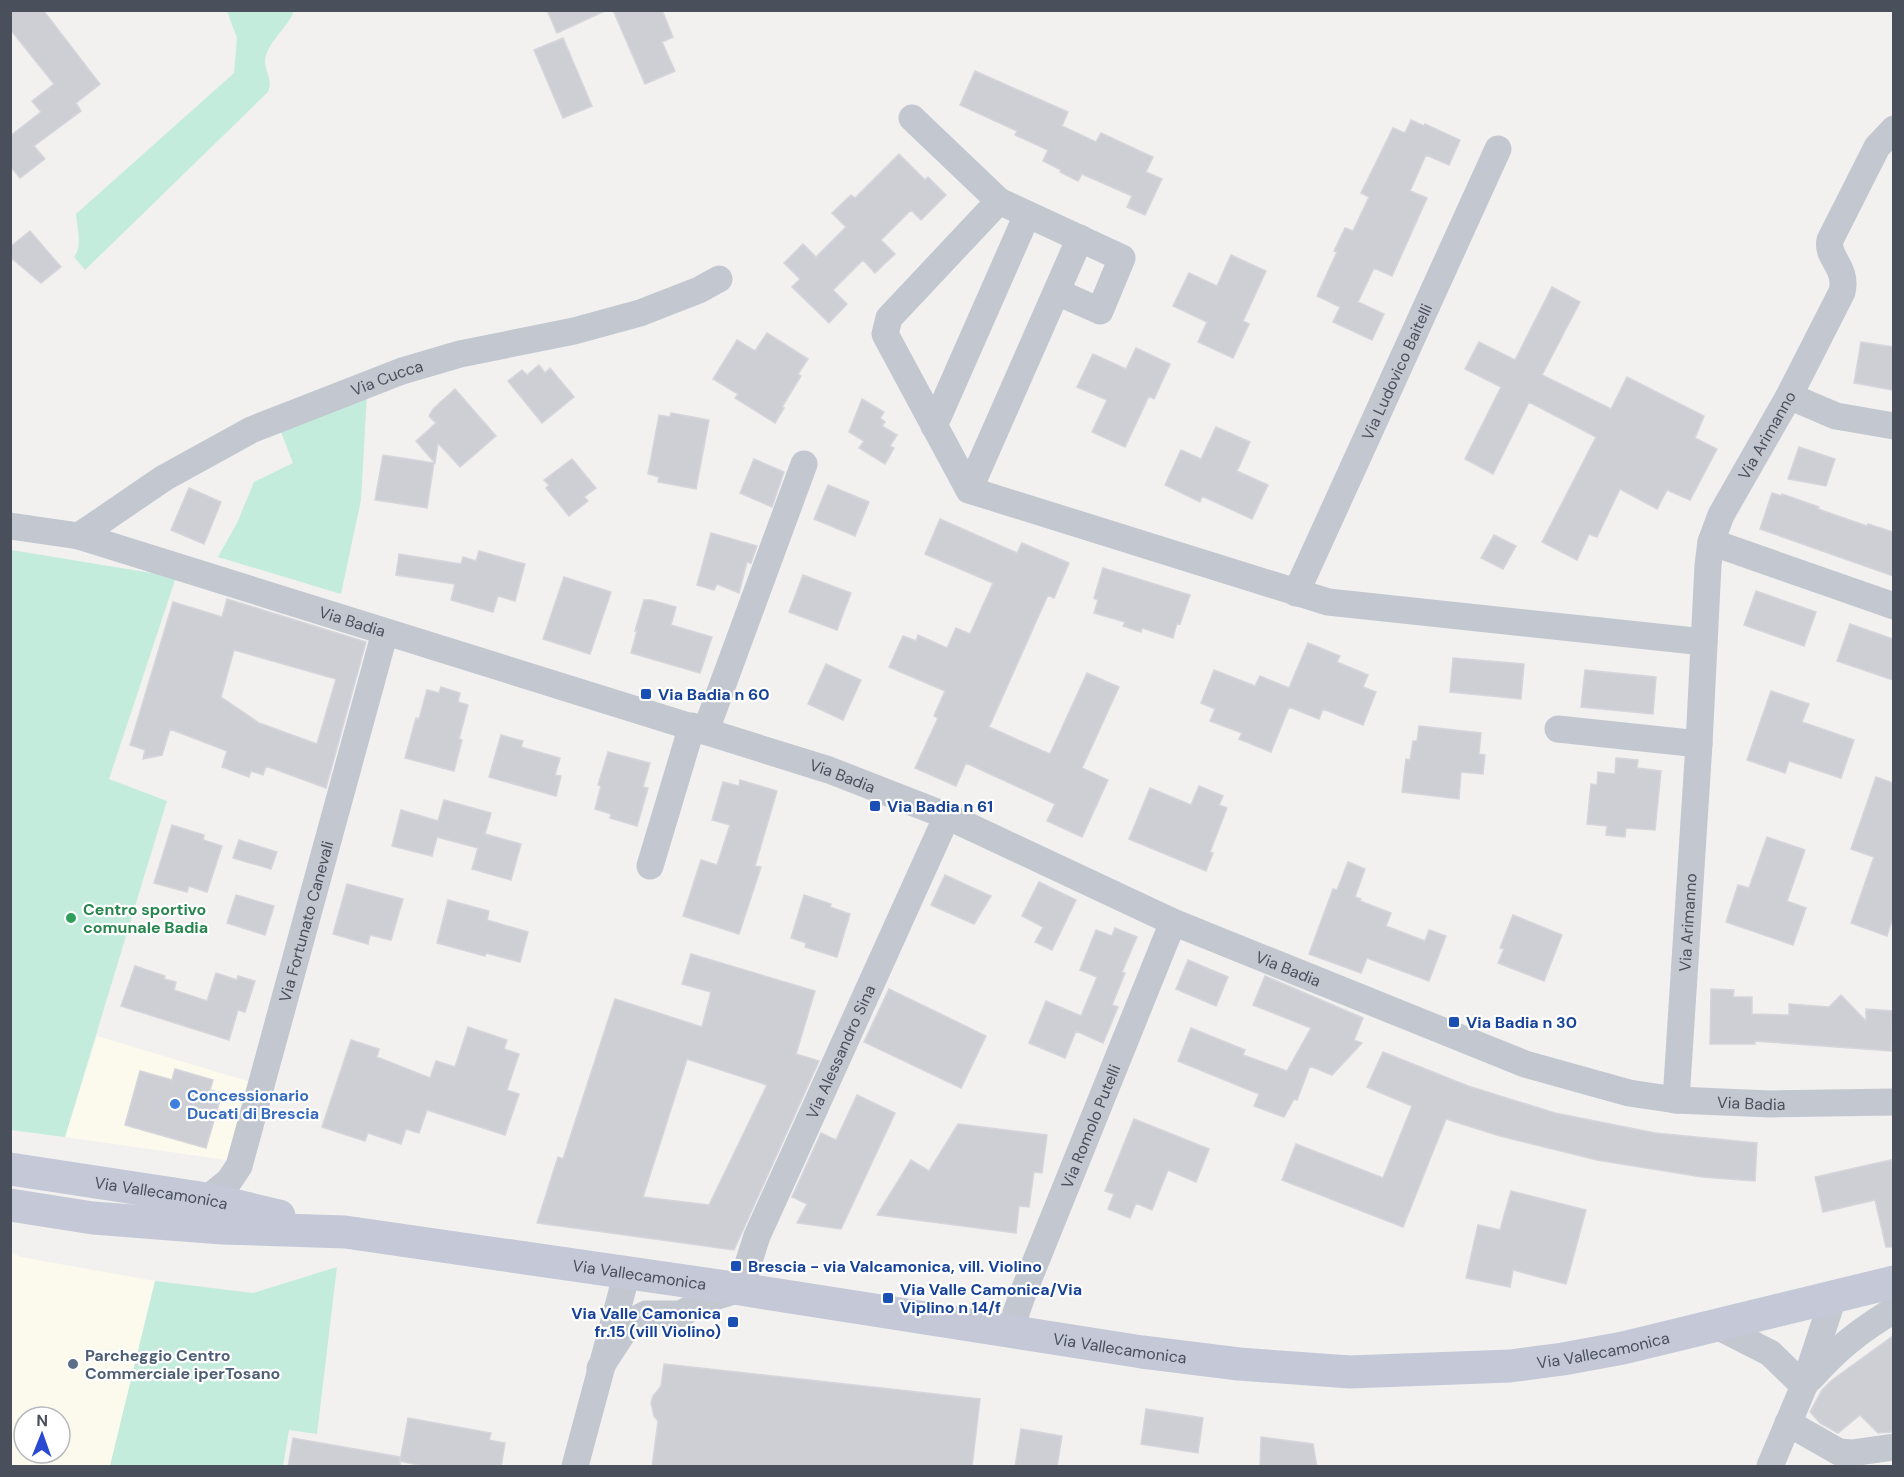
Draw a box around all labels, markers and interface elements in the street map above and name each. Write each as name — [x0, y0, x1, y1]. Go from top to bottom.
street label: Via Ludovico Baitelli — [1356, 300, 1437, 443]
street label: Via Cucca — [348, 355, 425, 400]
street label: Via Arimanno — [1733, 387, 1800, 483]
street label: Via Badia — [316, 601, 388, 641]
place label: Via Badia n 60 — [658, 684, 769, 705]
marker: Via Badia n 60 — [639, 687, 653, 701]
street label: Via Badia — [807, 754, 878, 798]
place label: Via Badia n 61 — [887, 796, 993, 817]
marker: Via Badia n 61 — [868, 799, 882, 813]
street label: Via Fortunato Canevali — [274, 838, 338, 1005]
street label: Via Arimanno — [1674, 872, 1701, 972]
place label: Centro sportivo comunale Badia — [83, 899, 208, 938]
marker: Centro sportivo comunale Badia — [64, 911, 78, 925]
street label: Via Badia — [1253, 946, 1324, 991]
street label: Via Alessandro Sina — [801, 981, 880, 1122]
place label: Via Badia n 30 — [1466, 1012, 1577, 1033]
marker: Via Badia n 30 — [1447, 1015, 1461, 1029]
street label: Via Romolo Putelli — [1056, 1061, 1125, 1191]
place label: Concessionario Ducati di Brescia — [187, 1085, 319, 1124]
street label: Via Badia — [1717, 1091, 1786, 1115]
marker: Concessionario Ducati di Brescia — [168, 1097, 182, 1111]
street label: Via Vallecamonica — [93, 1172, 230, 1214]
street label: Via Vallecamonica — [571, 1254, 708, 1295]
place label: Brescia - via Valcamonica, vill. Violino — [748, 1256, 1042, 1277]
marker: Brescia - via Valcamonica, vill. Violino — [729, 1259, 743, 1273]
place label: Via Valle Camonica/Via Viplino n 14/f — [900, 1279, 1082, 1318]
marker: Via Valle Camonica/Via Viplino n 14/f — [881, 1291, 895, 1305]
place label: Via Valle Camonica fr.15 (vill Violino) — [571, 1303, 721, 1342]
marker: Via Valle Camonica fr.15 (vill Violino) — [726, 1315, 740, 1329]
street label: Via Vallecamonica — [1535, 1327, 1672, 1373]
street label: Via Vallecamonica — [1052, 1328, 1188, 1368]
place label: Parcheggio Centro Commerciale iperTosano — [85, 1345, 280, 1384]
marker: Parcheggio Centro Commerciale iperTosano — [66, 1357, 80, 1371]
north arrow — [12, 1405, 72, 1465]
text: N — [36, 1410, 48, 1431]

